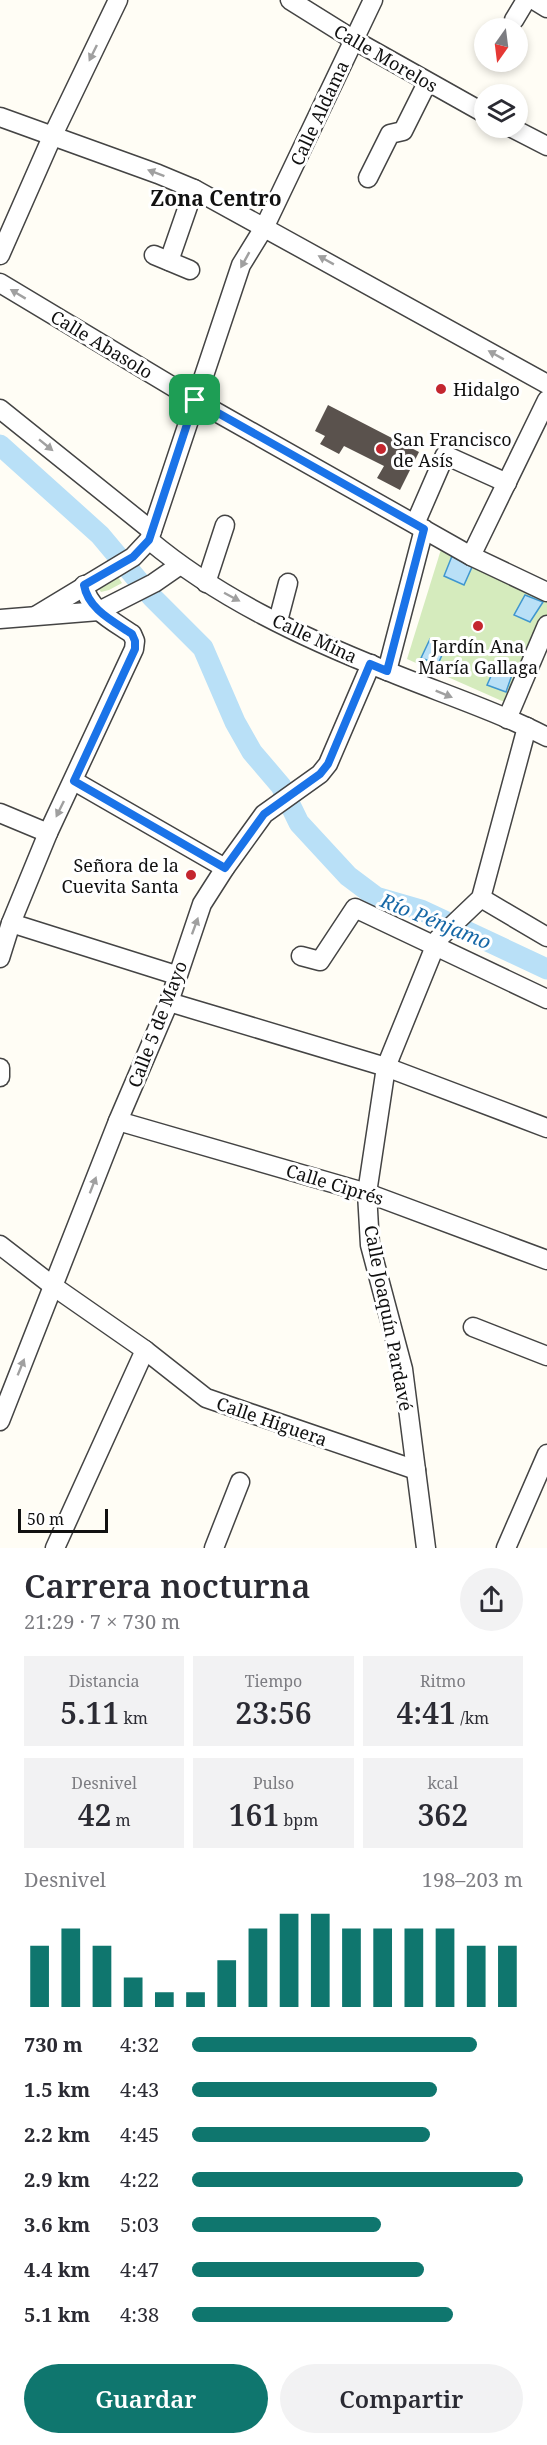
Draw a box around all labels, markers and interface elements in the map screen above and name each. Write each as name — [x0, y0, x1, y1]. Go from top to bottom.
north arrow — [474, 18, 528, 72]
map controls — [474, 18, 528, 138]
street label: Calle Morelos — [330, 19, 442, 97]
one-way arrow — [88, 44, 97, 61]
street label: Calle Aldama — [284, 57, 354, 169]
button: layers — [474, 84, 528, 138]
one-way arrow — [147, 168, 165, 178]
district label: Zona Centro — [150, 184, 282, 212]
one-way arrow — [240, 252, 250, 269]
one-way arrow — [317, 255, 334, 265]
one-way arrow — [9, 289, 26, 299]
street label: Calle Abasolo — [47, 304, 157, 384]
one-way arrow — [488, 350, 504, 361]
pin — [169, 374, 220, 425]
place label: Hidalgo — [453, 377, 520, 401]
marker: Hidalgo — [434, 382, 448, 396]
icon: arrive — [178, 383, 211, 416]
place label: San Francisco de Asís — [393, 427, 512, 472]
one-way arrow — [38, 439, 53, 451]
marker: San Francisco de Asís — [374, 442, 388, 456]
one-way arrow — [223, 592, 240, 602]
street label: Calle Mina — [269, 608, 361, 668]
marker: Jardín Ana María Gallaga — [471, 619, 485, 633]
place label: Jardín Ana María Gallaga — [418, 634, 538, 679]
one-way arrow — [436, 689, 454, 699]
one-way arrow — [56, 800, 65, 817]
place label: Señora de la Cuevita Santa — [62, 853, 179, 898]
marker: Señora de la Cuevita Santa — [184, 868, 198, 882]
water label: Río Pénjamo — [376, 886, 495, 955]
one-way arrow — [190, 916, 200, 934]
street label: Calle 5 de Mayo — [122, 957, 192, 1091]
street label: Calle Ciprés — [283, 1158, 387, 1210]
one-way arrow — [89, 1176, 98, 1194]
street label: Calle Joaquín Pardavé — [359, 1223, 419, 1413]
one-way arrow — [17, 1357, 27, 1375]
street label: Calle Higuera — [213, 1391, 331, 1451]
scale bar — [18, 1506, 108, 1534]
text: 50 m — [27, 1508, 64, 1530]
text: Carrera nocturna — [24, 1563, 311, 1608]
button: share — [460, 1568, 523, 1631]
text: 21:29 · 7 × 730 m — [24, 1608, 180, 1635]
text: Distancia — [69, 1670, 140, 1692]
text: Tiempo — [245, 1670, 302, 1692]
text: Ritmo — [420, 1670, 466, 1692]
text: 5.11 — [60, 1692, 119, 1733]
text: 23:56 — [235, 1692, 312, 1733]
text: 4:41 — [396, 1692, 456, 1733]
text: km — [119, 1707, 148, 1729]
text: /km — [456, 1707, 489, 1729]
text: Desnivel — [71, 1772, 137, 1794]
text: Pulso — [253, 1772, 294, 1794]
text: kcal — [427, 1772, 458, 1794]
text: 42 — [78, 1794, 111, 1835]
text: 161 — [229, 1794, 279, 1835]
text: 362 — [417, 1794, 468, 1835]
text: m — [111, 1809, 131, 1831]
text: bpm — [279, 1809, 318, 1831]
text: Desnivel — [24, 1866, 106, 1893]
text: 198–203 m — [422, 1866, 523, 1893]
text: 730 m — [24, 2031, 83, 2058]
text: 4:32 — [120, 2031, 159, 2058]
text: 1.5 km — [24, 2076, 90, 2103]
text: 4:43 — [120, 2076, 159, 2103]
text: 2.2 km — [24, 2121, 90, 2148]
text: 4:45 — [120, 2121, 159, 2148]
text: 2.9 km — [24, 2166, 90, 2193]
text: 4:22 — [120, 2166, 159, 2193]
text: 3.6 km — [24, 2211, 90, 2238]
text: 5:03 — [120, 2211, 159, 2238]
text: 4.4 km — [24, 2256, 90, 2283]
text: 4:47 — [120, 2256, 159, 2283]
text: 5.1 km — [24, 2301, 90, 2328]
text: 4:38 — [120, 2301, 159, 2328]
button: Guardar — [24, 2364, 268, 2433]
button: Compartir — [280, 2364, 523, 2433]

